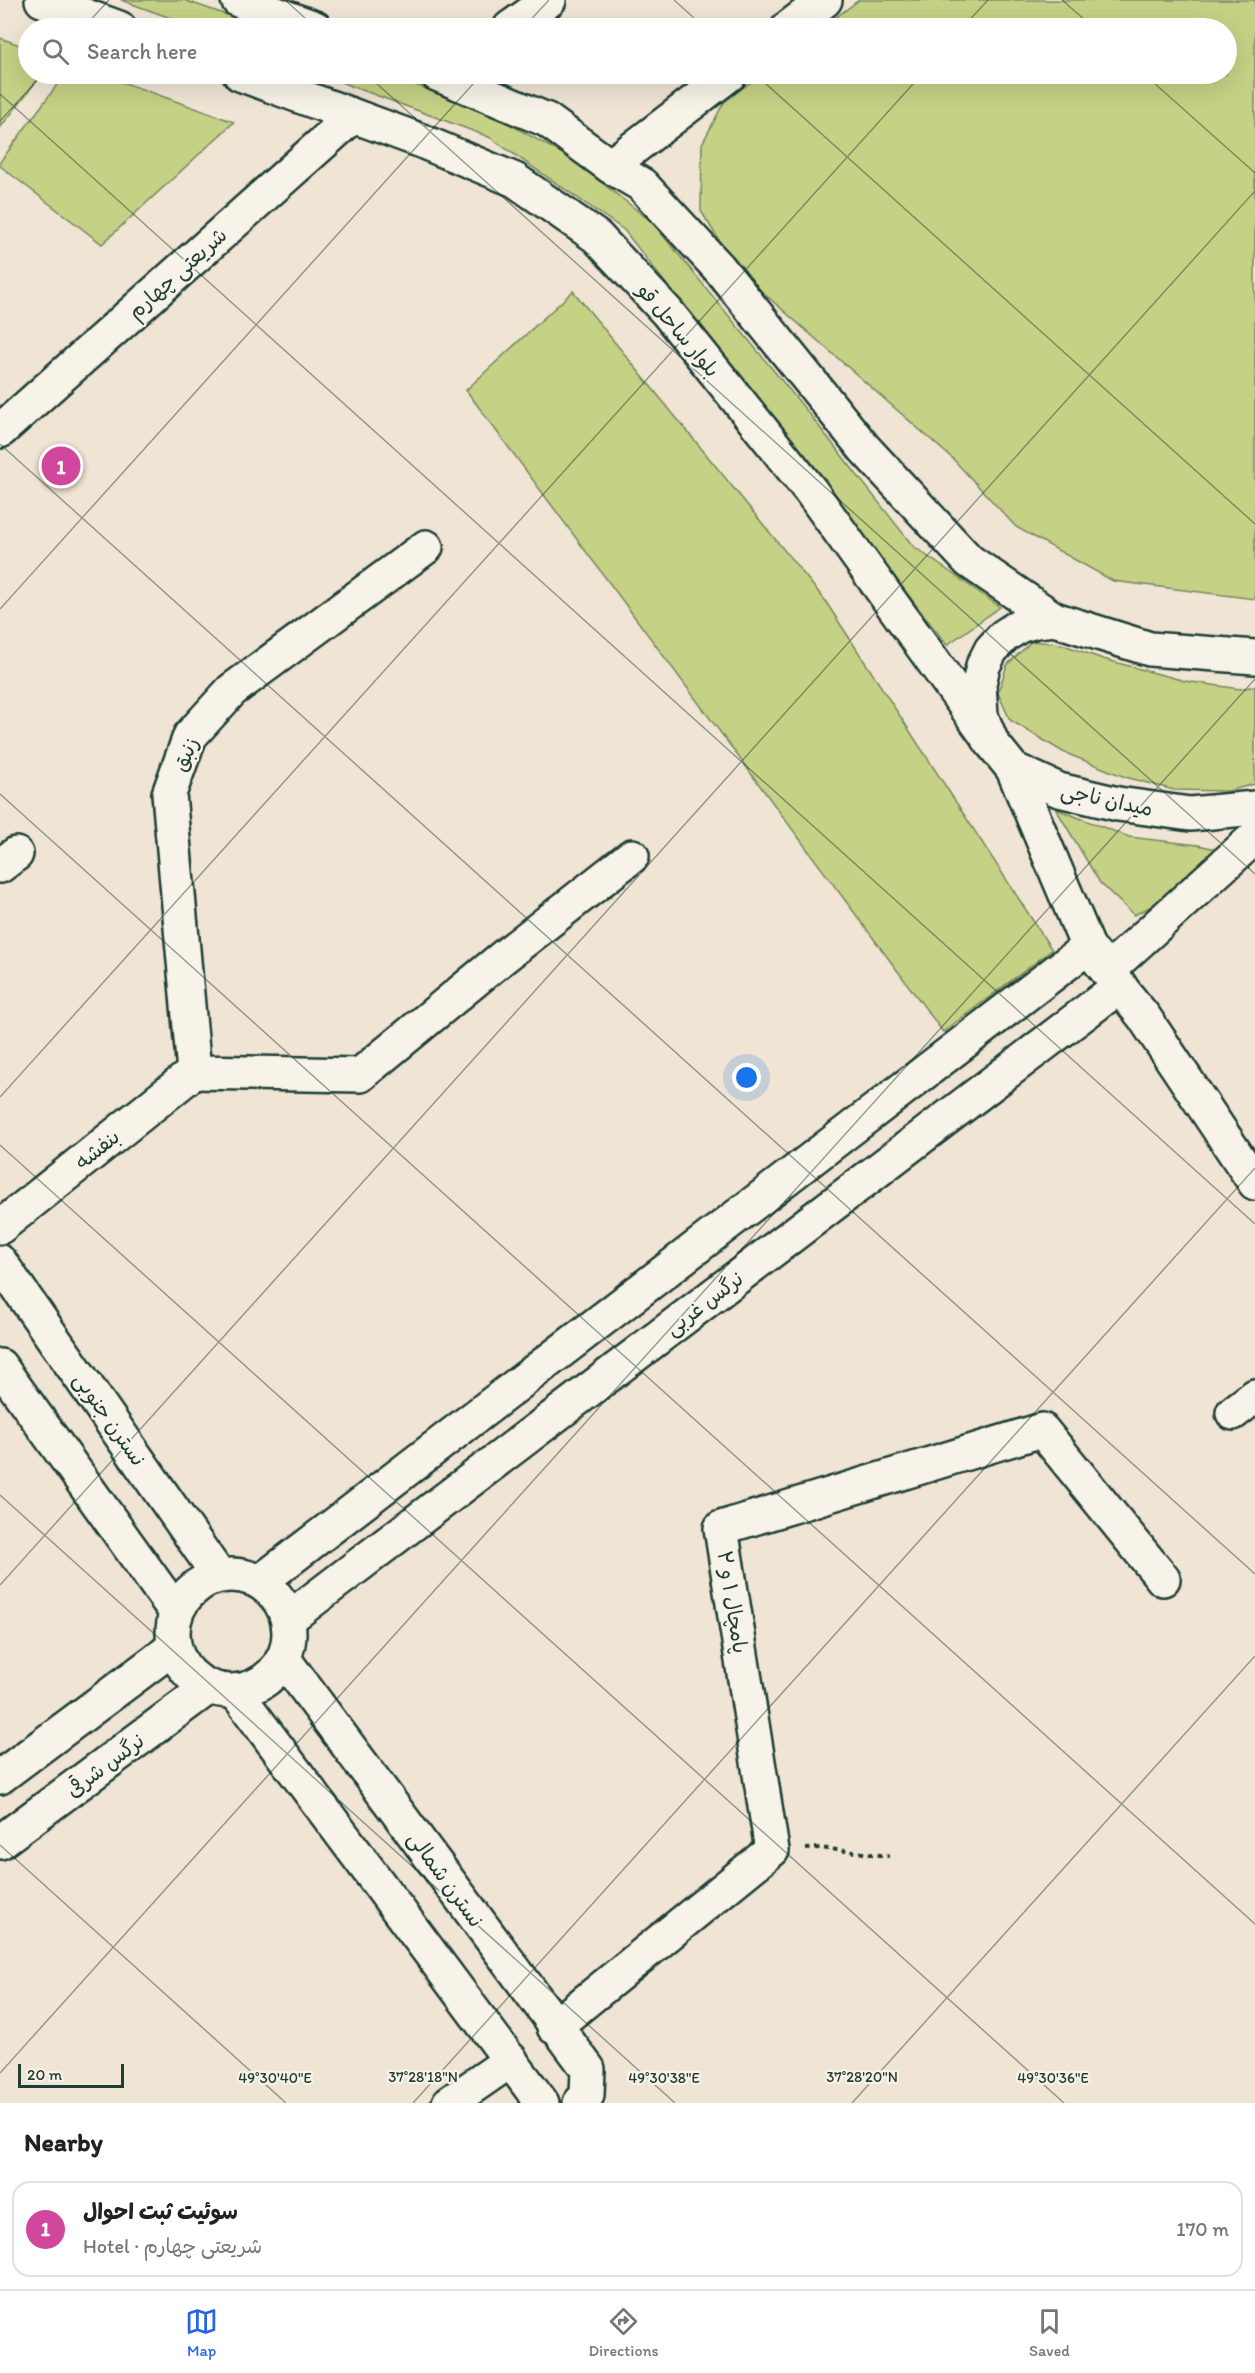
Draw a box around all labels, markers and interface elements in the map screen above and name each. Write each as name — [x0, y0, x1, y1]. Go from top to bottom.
search box — [18, 18, 1237, 84]
icon: search — [39, 35, 72, 68]
text: Search here — [87, 38, 197, 65]
street label: شریعتی چهارم — [122, 222, 234, 327]
street label: بلوار ساحل قو — [631, 277, 725, 382]
pin: 1 — [42, 444, 80, 488]
street label: زنبق — [166, 733, 204, 775]
street label: میدان ناجی — [1058, 777, 1155, 823]
your location — [732, 1063, 761, 1092]
street label: بنفشه — [70, 1124, 125, 1175]
street label: نرگس غربی — [660, 1266, 749, 1342]
street label: نسترن جنوبی — [67, 1368, 151, 1472]
street label: پامچال ۱ و ۲ — [712, 1549, 753, 1655]
street label: نرگس شرقی — [61, 1728, 149, 1802]
street label: نسترن شمالی — [401, 1826, 489, 1933]
scale bar — [18, 2061, 124, 2088]
text: 20 m — [27, 2065, 62, 2084]
text: 37°28'18"N — [388, 2068, 458, 2086]
text: 37°28'20"N — [826, 2068, 898, 2086]
text: 49°30'40"E — [238, 2069, 312, 2087]
text: 49°30'38"E — [628, 2069, 700, 2087]
text: 49°30'36"E — [1017, 2069, 1089, 2087]
text: Nearby — [24, 2126, 103, 2158]
text: سوئیت ثبت احوال — [83, 2198, 238, 2225]
text: 1 — [41, 2217, 50, 2241]
text: 170 m — [1176, 2217, 1229, 2241]
text: Hotel · شریعتی چهارم — [83, 2234, 262, 2258]
tab: Map — [185, 2305, 218, 2360]
tab: Directions — [588, 2305, 659, 2360]
tab: Saved — [1029, 2305, 1070, 2360]

